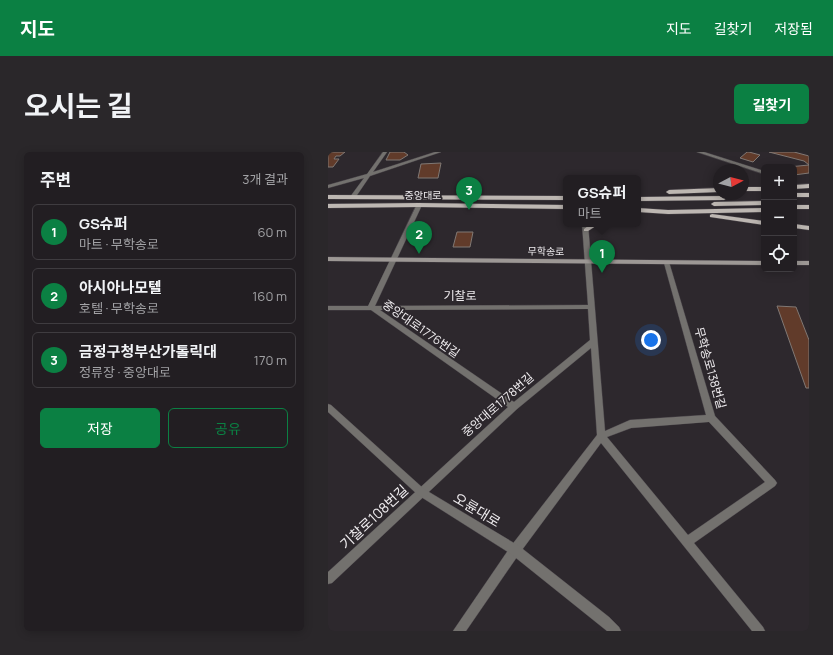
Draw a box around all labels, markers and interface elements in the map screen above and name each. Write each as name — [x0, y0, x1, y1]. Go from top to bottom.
text: 지도 — [20, 16, 55, 42]
text: 지도 — [666, 19, 692, 38]
text: 길찾기 — [714, 19, 752, 38]
text: 저장됨 — [774, 19, 813, 38]
button: 길찾기 — [734, 84, 809, 124]
text: 오시는 길 — [24, 86, 133, 124]
north arrow — [713, 164, 749, 200]
map controls — [761, 164, 797, 272]
button: + — [761, 164, 797, 200]
text: 주변 — [40, 168, 71, 191]
text: 3개 결과 — [242, 170, 288, 188]
popup — [563, 175, 641, 227]
pin: 3 — [456, 177, 482, 210]
text: GS슈퍼 — [578, 182, 626, 203]
street label: 중앙대로 — [405, 188, 441, 202]
button: − — [761, 200, 797, 236]
text: 마트 — [578, 204, 602, 222]
text: GS슈퍼 — [79, 213, 127, 234]
pin: 2 — [406, 221, 432, 254]
text: 1 — [51, 223, 57, 241]
text: 60 m — [257, 223, 287, 241]
text: 마트 · 무학송로 — [79, 235, 159, 253]
button: locate — [761, 236, 797, 272]
pin: 1 — [589, 240, 615, 273]
street label: 무학송로 — [527, 244, 565, 258]
text: 아시아나모텔 — [79, 277, 162, 298]
text: 2 — [50, 287, 58, 305]
text: 160 m — [252, 287, 287, 305]
street label: 기찰로 — [443, 287, 477, 304]
street label: 중앙대로1776번길 — [379, 296, 463, 362]
text: 호텔 · 무학송로 — [79, 299, 159, 317]
street label: 무학송로138번길 — [691, 325, 730, 411]
your location — [641, 330, 661, 350]
text: 금정구청부산가톨릭대 — [79, 341, 217, 362]
text: 3 — [50, 351, 58, 369]
text: 170 m — [254, 351, 287, 369]
text: 정류장 · 중앙대로 — [79, 363, 171, 381]
street label: 중앙대로1778번길 — [458, 369, 537, 441]
button: 저장 — [40, 408, 160, 448]
button: 공유 — [168, 408, 288, 448]
street label: 기찰로108번길 — [336, 480, 412, 553]
street label: 오륜대로 — [450, 488, 504, 531]

